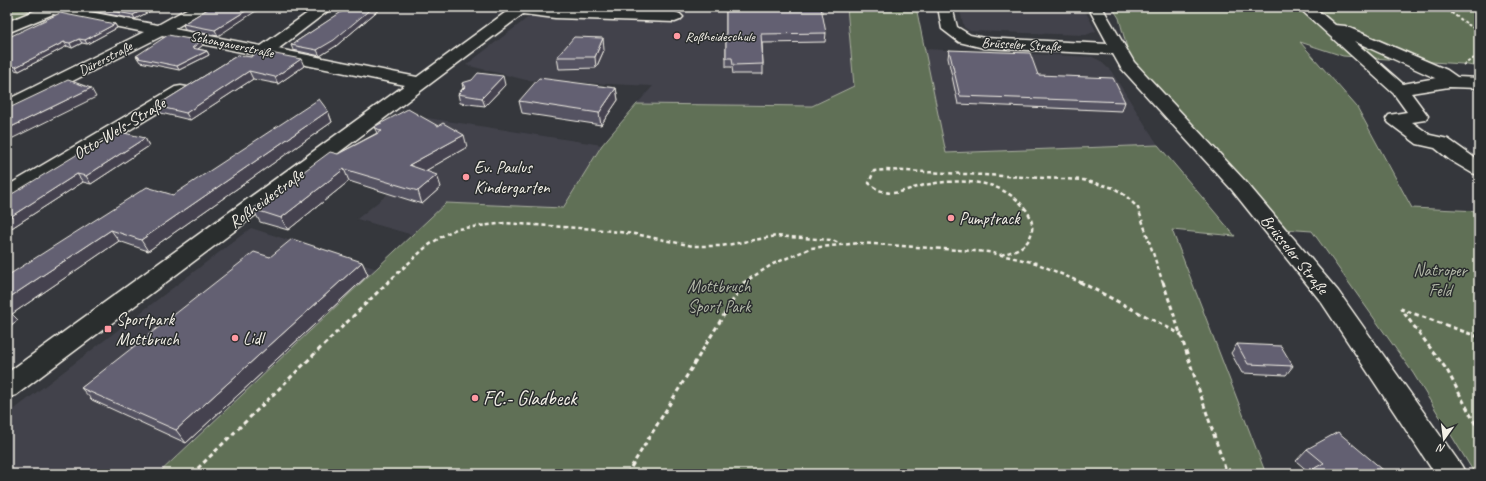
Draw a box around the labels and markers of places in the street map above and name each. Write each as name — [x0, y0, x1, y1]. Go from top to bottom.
place label: Roßheideschule — [685, 28, 756, 45]
marker: Roßheideschule — [672, 31, 682, 41]
place label: Ev. Paulus Kindergarten — [474, 157, 551, 198]
marker: Ev. Paulus Kindergarten — [461, 172, 471, 182]
place label: Pumptrack — [959, 208, 1021, 229]
marker: Pumptrack — [946, 213, 956, 223]
place label: Sportpark Mottbruch — [116, 309, 179, 350]
marker: Sportpark Mottbruch — [103, 324, 113, 334]
place label: Lidl — [243, 328, 266, 349]
marker: Lidl — [230, 333, 240, 343]
place label: FC.- Gladbeck — [483, 386, 578, 411]
marker: FC.- Gladbeck — [470, 393, 480, 403]

